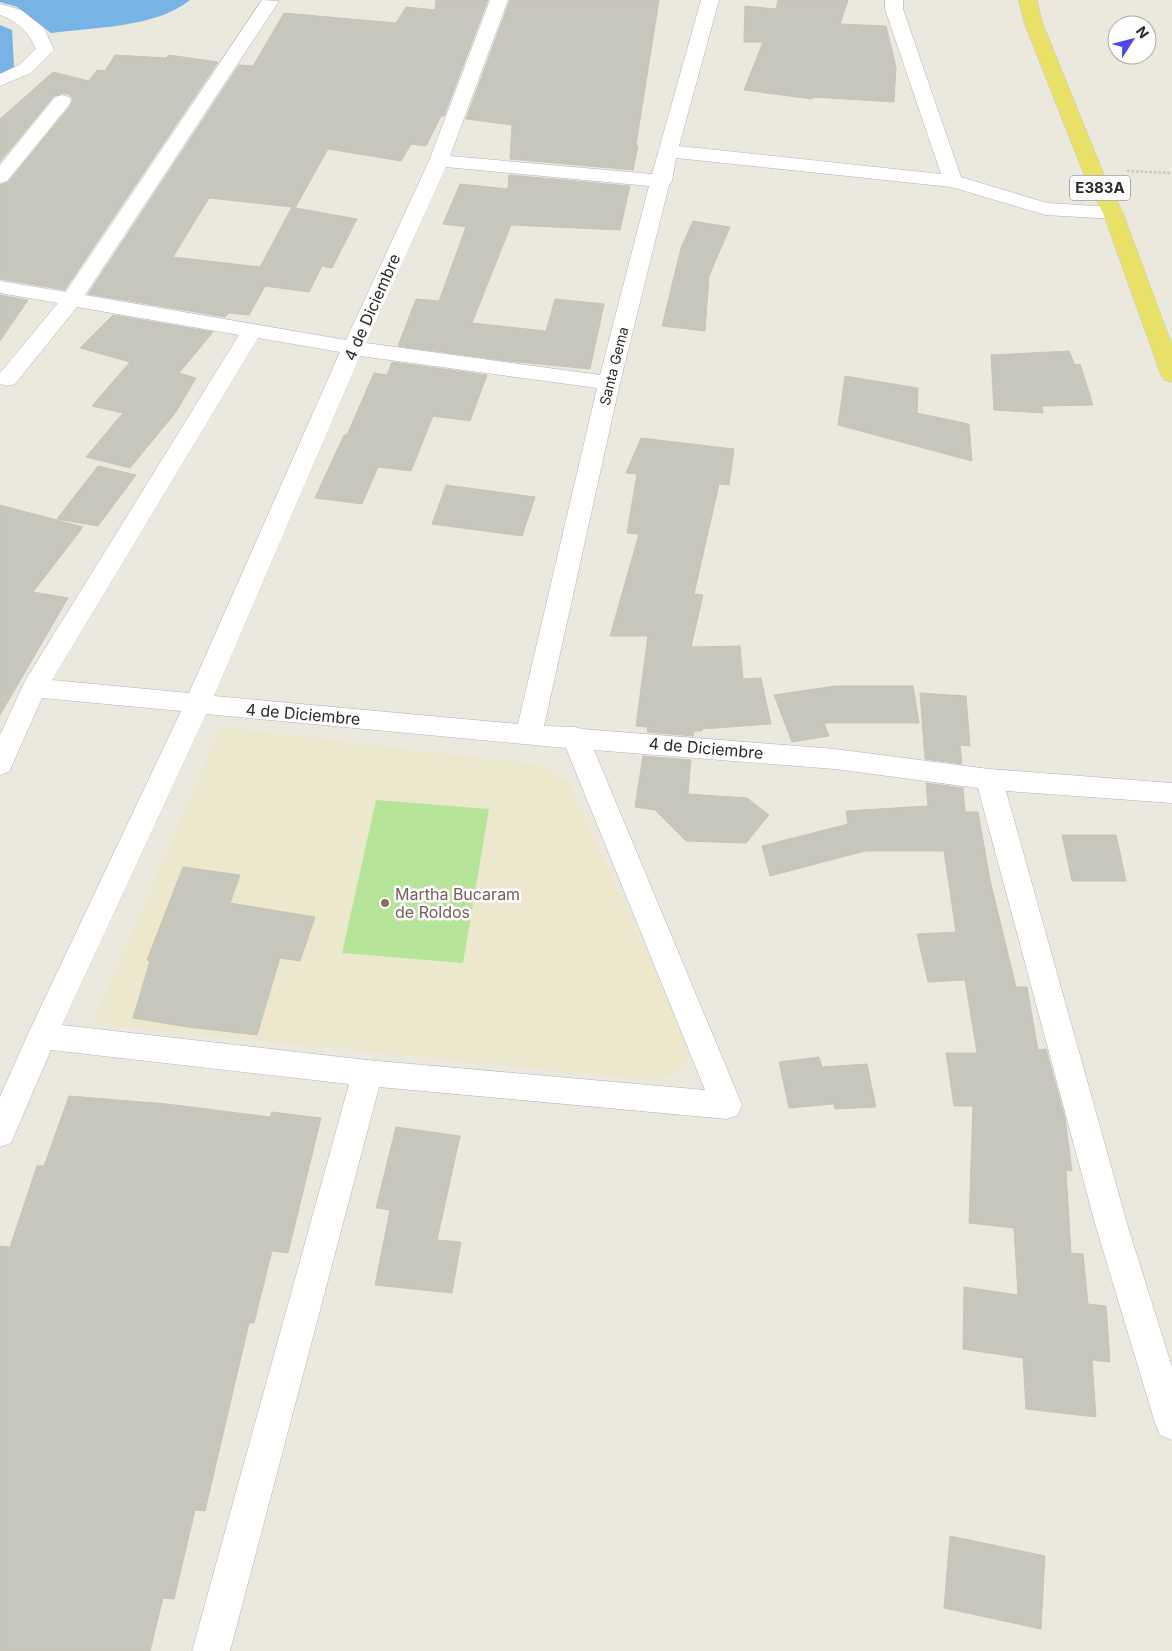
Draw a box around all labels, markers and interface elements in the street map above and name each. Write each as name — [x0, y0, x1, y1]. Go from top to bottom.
north arrow — [1107, 15, 1157, 65]
text: N — [1133, 23, 1153, 41]
road number: E383A — [1070, 176, 1130, 200]
street label: 4 de Diciembre — [339, 250, 405, 364]
street label: Santa Gema — [596, 325, 631, 407]
street label: 4 de Diciembre — [245, 699, 361, 729]
street label: 4 de Diciembre — [648, 733, 764, 763]
place label: Martha Bucaram de Roldos — [395, 884, 520, 922]
marker: Martha Bucaram de Roldos — [379, 897, 391, 909]

